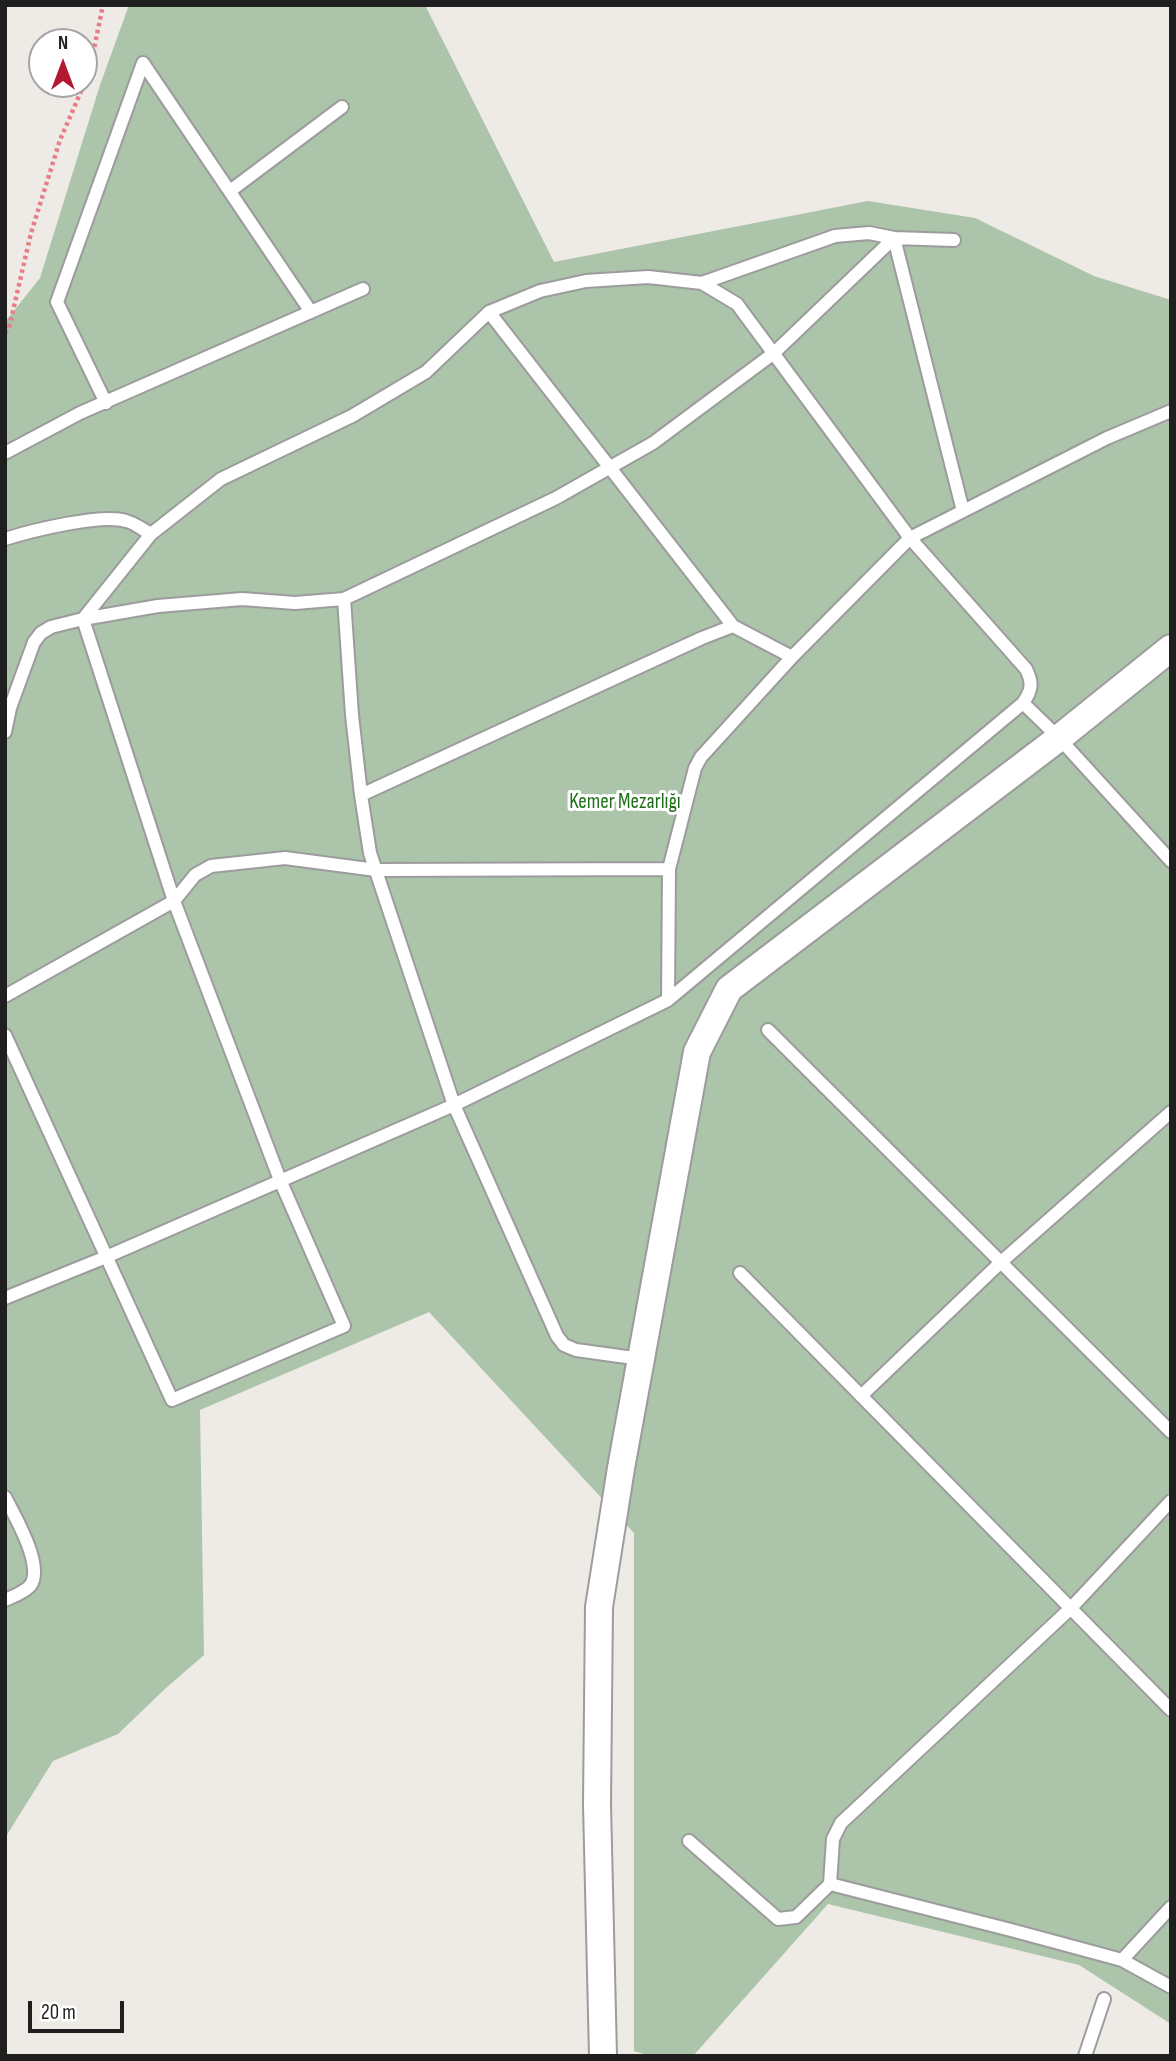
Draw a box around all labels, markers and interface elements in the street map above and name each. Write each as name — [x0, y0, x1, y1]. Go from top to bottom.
north arrow — [28, 28, 98, 98]
text: N — [58, 32, 68, 55]
park label: Kemer Mezarlığı — [569, 790, 681, 816]
scale bar — [32, 1988, 128, 2032]
text: 20 m — [41, 2000, 76, 2025]

